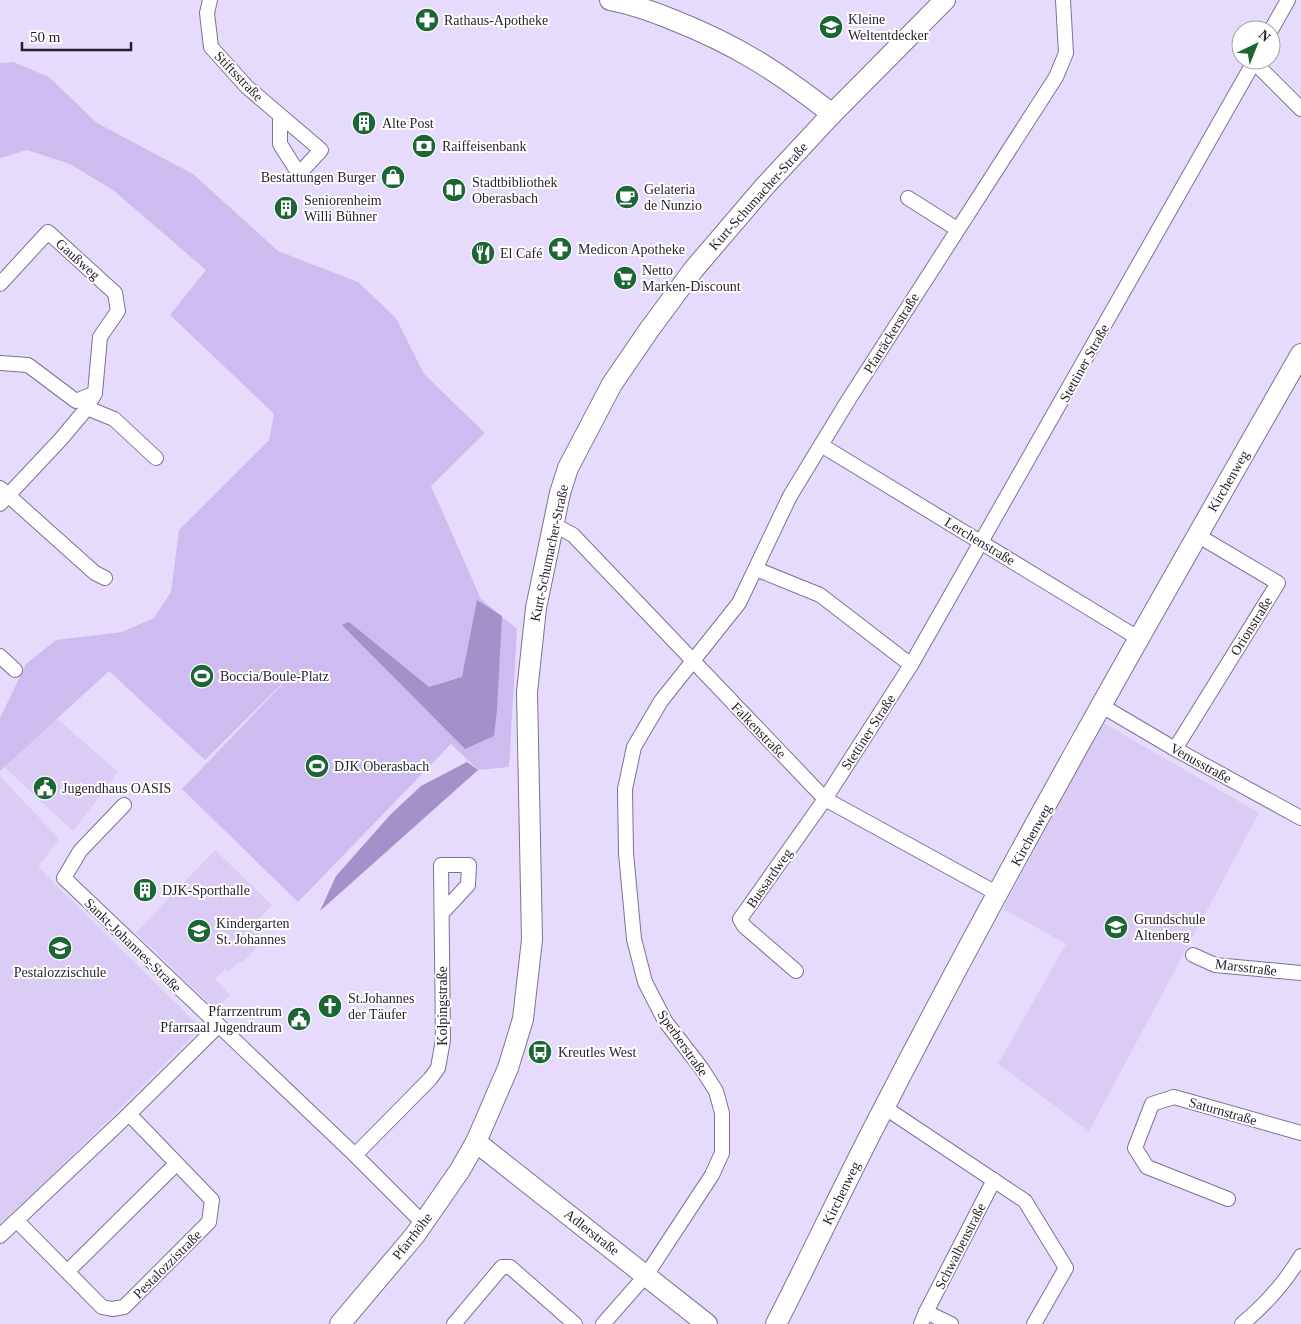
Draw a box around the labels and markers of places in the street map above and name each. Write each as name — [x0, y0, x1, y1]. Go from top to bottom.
pharmacy icon: Rathaus-Apotheke — [414, 7, 440, 33]
place label: Kleine Weltentdecker — [848, 12, 929, 43]
place label: Rathaus-Apotheke — [444, 13, 548, 28]
school or university icon: Kleine Weltentdecker — [818, 14, 844, 40]
building icon: Alte Post — [351, 110, 377, 136]
place label: Alte Post — [382, 116, 434, 131]
bank icon: Raiffeisenbank — [411, 133, 437, 159]
place label: Raiffeisenbank — [442, 139, 527, 154]
shop icon: Bestattungen Burger — [380, 164, 406, 190]
place label: Bestattungen Burger — [261, 170, 376, 185]
place label: Stadtbibliothek Oberasbach — [472, 175, 558, 206]
library icon: Stadtbibliothek Oberasbach — [441, 177, 467, 203]
place label: Gelateria de Nunzio — [644, 182, 702, 213]
cafe icon: Gelateria de Nunzio — [614, 184, 640, 210]
place label: Seniorenheim Willi Bühner — [304, 193, 382, 224]
building icon: Seniorenheim Willi Bühner — [273, 195, 299, 221]
pharmacy icon: Medicon Apotheke — [547, 236, 573, 262]
restaurant icon: El Café — [470, 240, 496, 266]
place label: Medicon Apotheke — [578, 242, 685, 257]
place label: El Café — [500, 246, 542, 261]
place label: Netto Marken-Discount — [642, 263, 741, 294]
supermarket icon: Netto Marken-Discount — [612, 265, 638, 291]
sports icon: Boccia/Boule-Platz — [189, 663, 215, 689]
place label: Boccia/Boule-Platz — [220, 669, 329, 684]
sports icon: DJK Oberasbach — [304, 753, 330, 779]
place label: DJK Oberasbach — [334, 759, 429, 774]
public building icon: Jugendhaus OASIS — [32, 775, 58, 801]
place label: Jugendhaus OASIS — [62, 781, 171, 796]
building icon: DJK-Sporthalle — [132, 877, 158, 903]
place label: DJK-Sporthalle — [162, 883, 250, 898]
place label: Grundschule Altenberg — [1134, 912, 1206, 943]
school or university icon: Grundschule Altenberg — [1103, 914, 1129, 940]
place label: Kindergarten St. Johannes — [216, 916, 290, 947]
school or university icon: Kindergarten St. Johannes — [186, 918, 212, 944]
school or university icon: Pestalozzischule — [47, 935, 73, 961]
place label: Pestalozzischule — [14, 965, 106, 980]
place label: St.Johannes der Täufer — [348, 991, 415, 1022]
church icon: St.Johannes der Täufer — [317, 993, 343, 1019]
place label: Pfarrzentrum Pfarrsaal Jugendraum — [160, 1004, 282, 1035]
public building icon: Pfarrzentrum Pfarrsaal Jugendraum — [286, 1006, 312, 1032]
bus stop icon: Kreutles West — [527, 1039, 553, 1065]
place label: Kreutles West — [558, 1045, 636, 1060]

